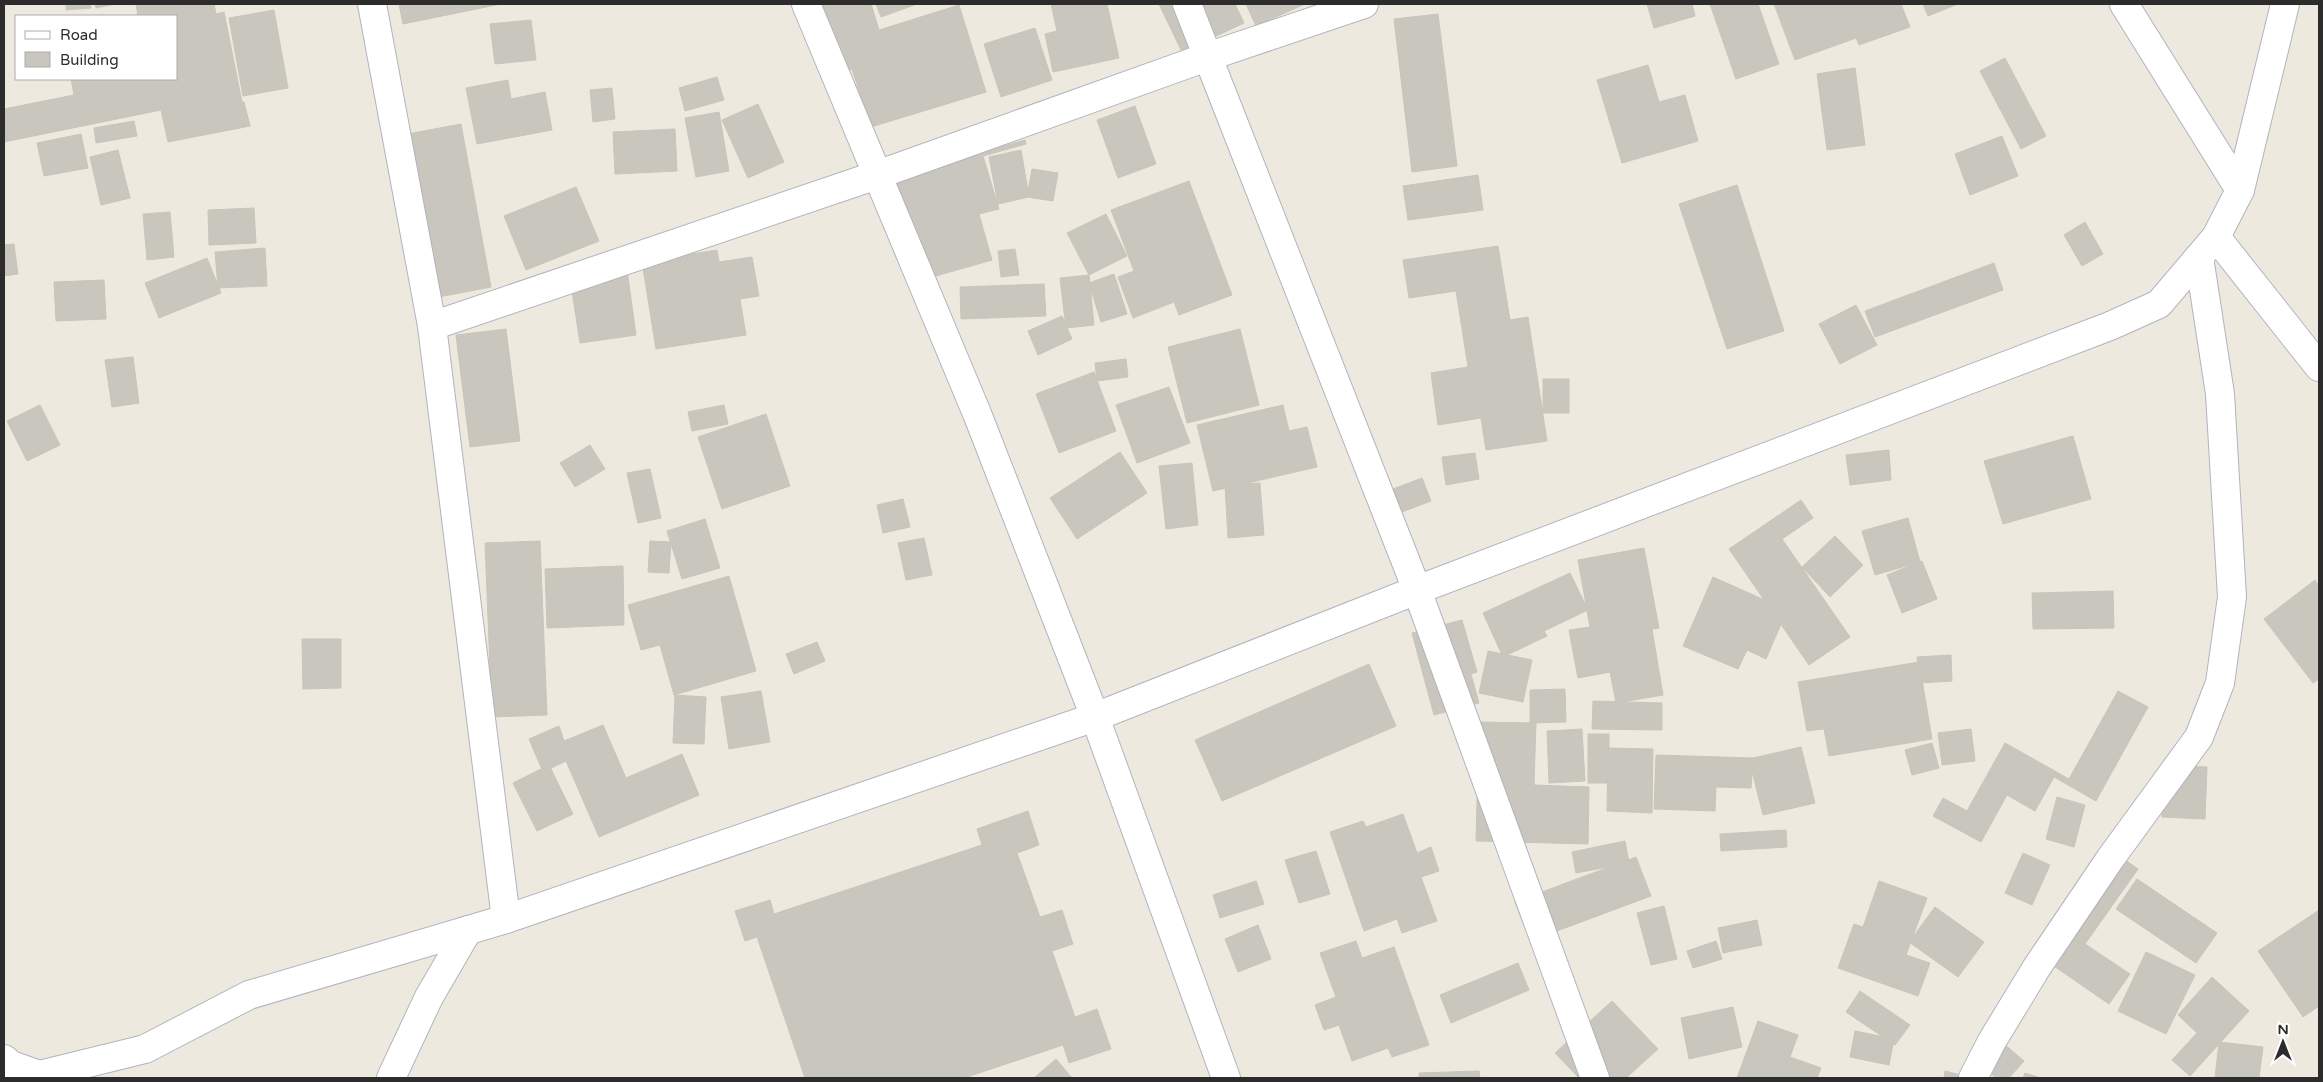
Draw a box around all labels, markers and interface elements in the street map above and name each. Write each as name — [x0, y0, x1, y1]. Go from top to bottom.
legend — [15, 15, 178, 80]
text: Road — [60, 26, 98, 44]
text: Building — [60, 51, 119, 69]
north arrow — [2258, 1017, 2308, 1067]
text: N — [2277, 1021, 2289, 1038]

